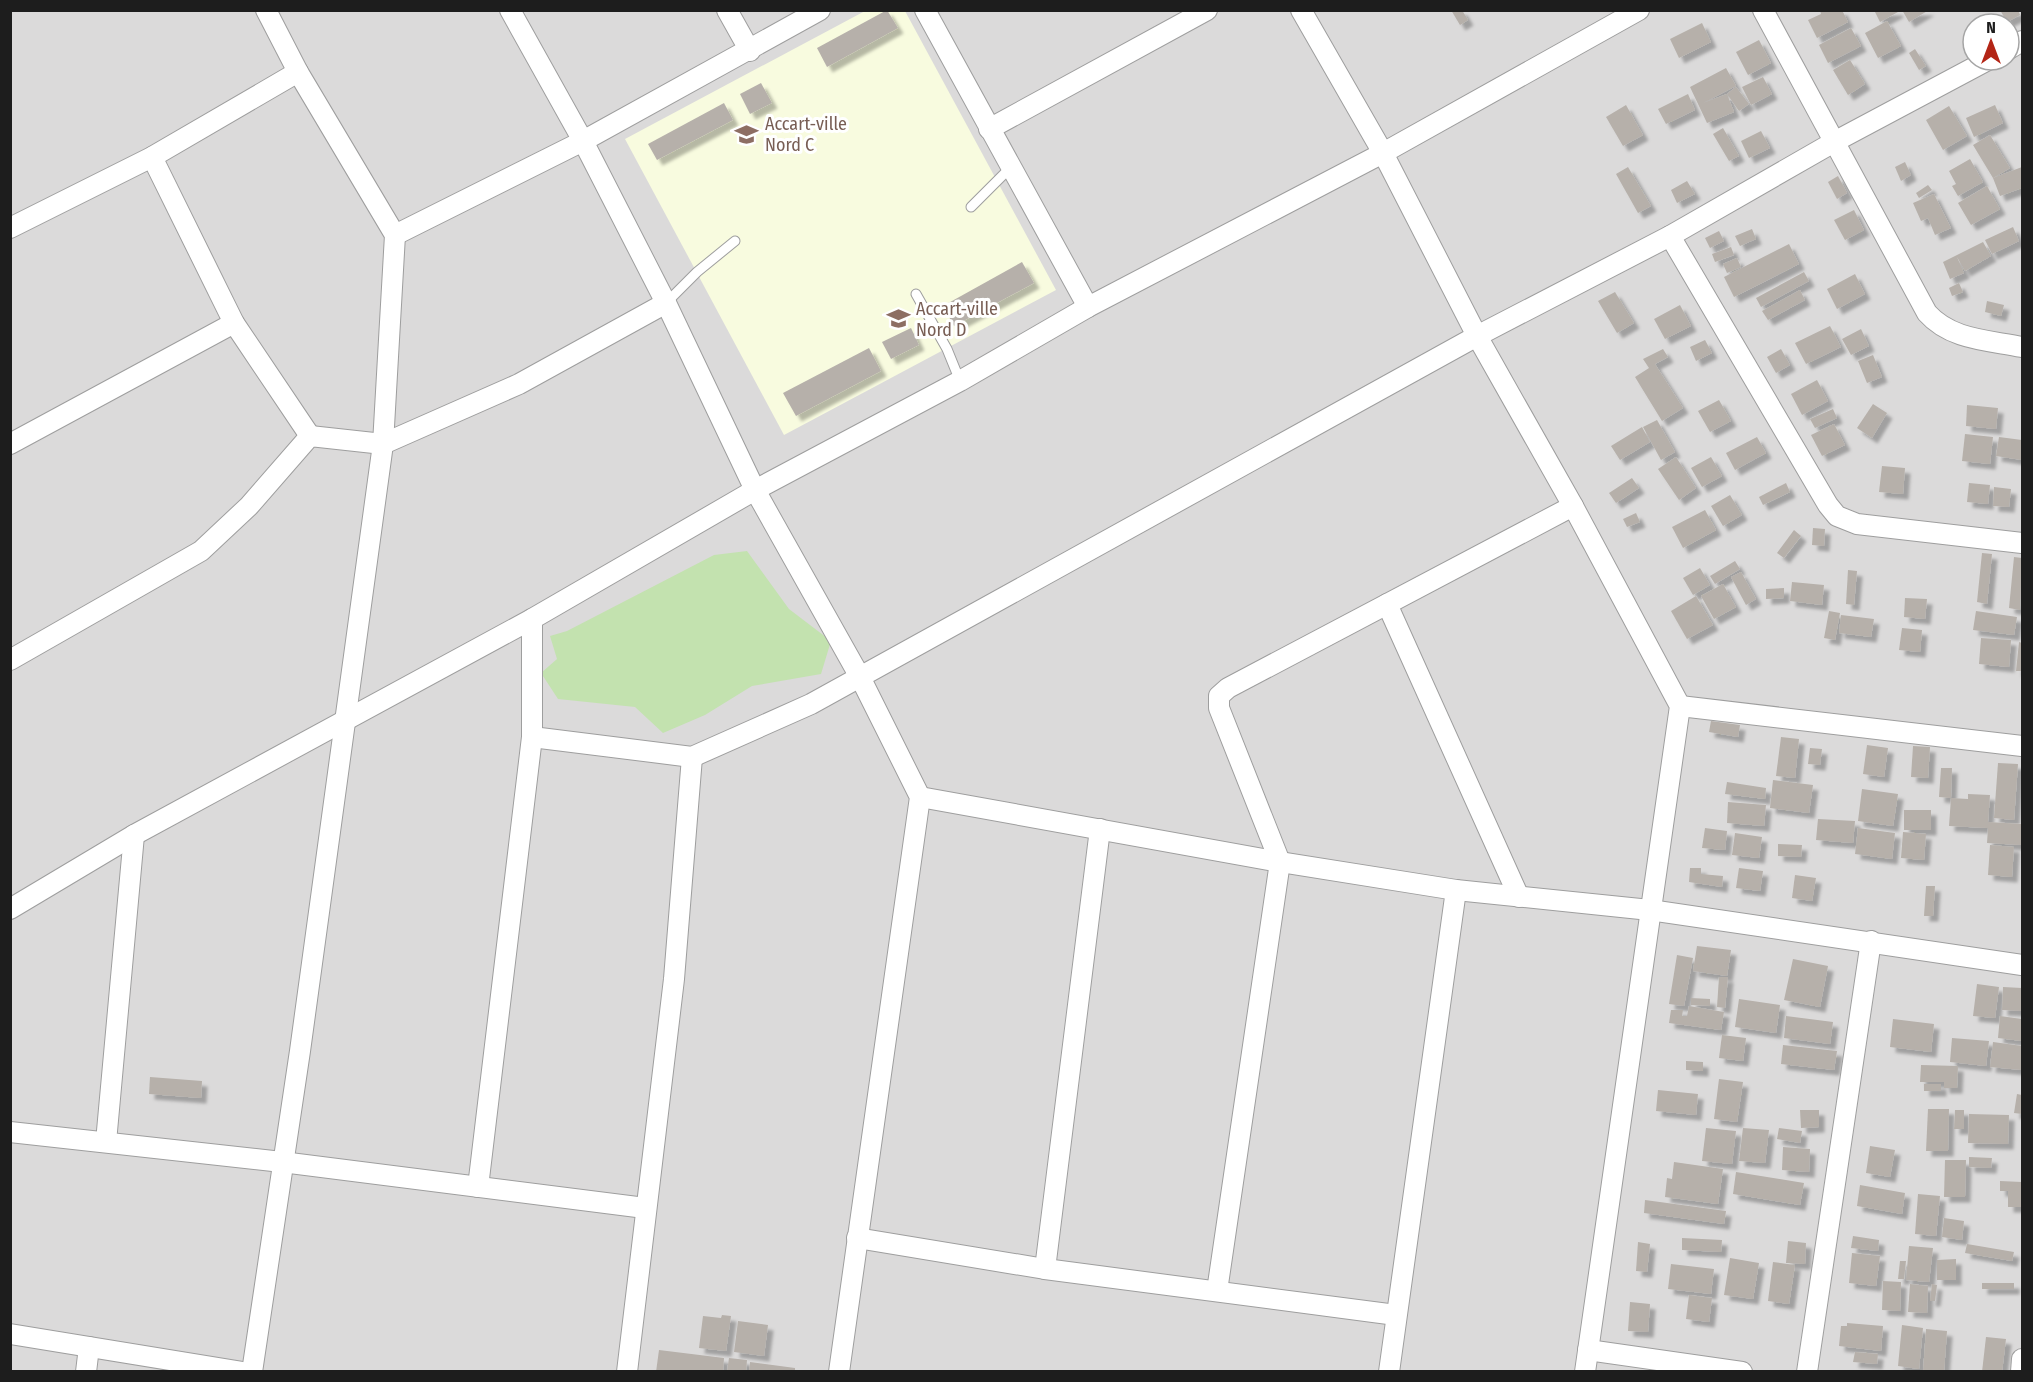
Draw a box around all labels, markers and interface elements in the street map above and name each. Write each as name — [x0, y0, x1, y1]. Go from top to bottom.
north arrow — [1961, 12, 2021, 72]
text: N — [1986, 18, 1996, 37]
place label: Accart-ville Nord C — [765, 113, 847, 156]
school or university icon: Accart-ville Nord C — [734, 121, 760, 147]
place label: Accart-ville Nord D — [916, 298, 998, 341]
school or university icon: Accart-ville Nord D — [885, 306, 911, 332]

